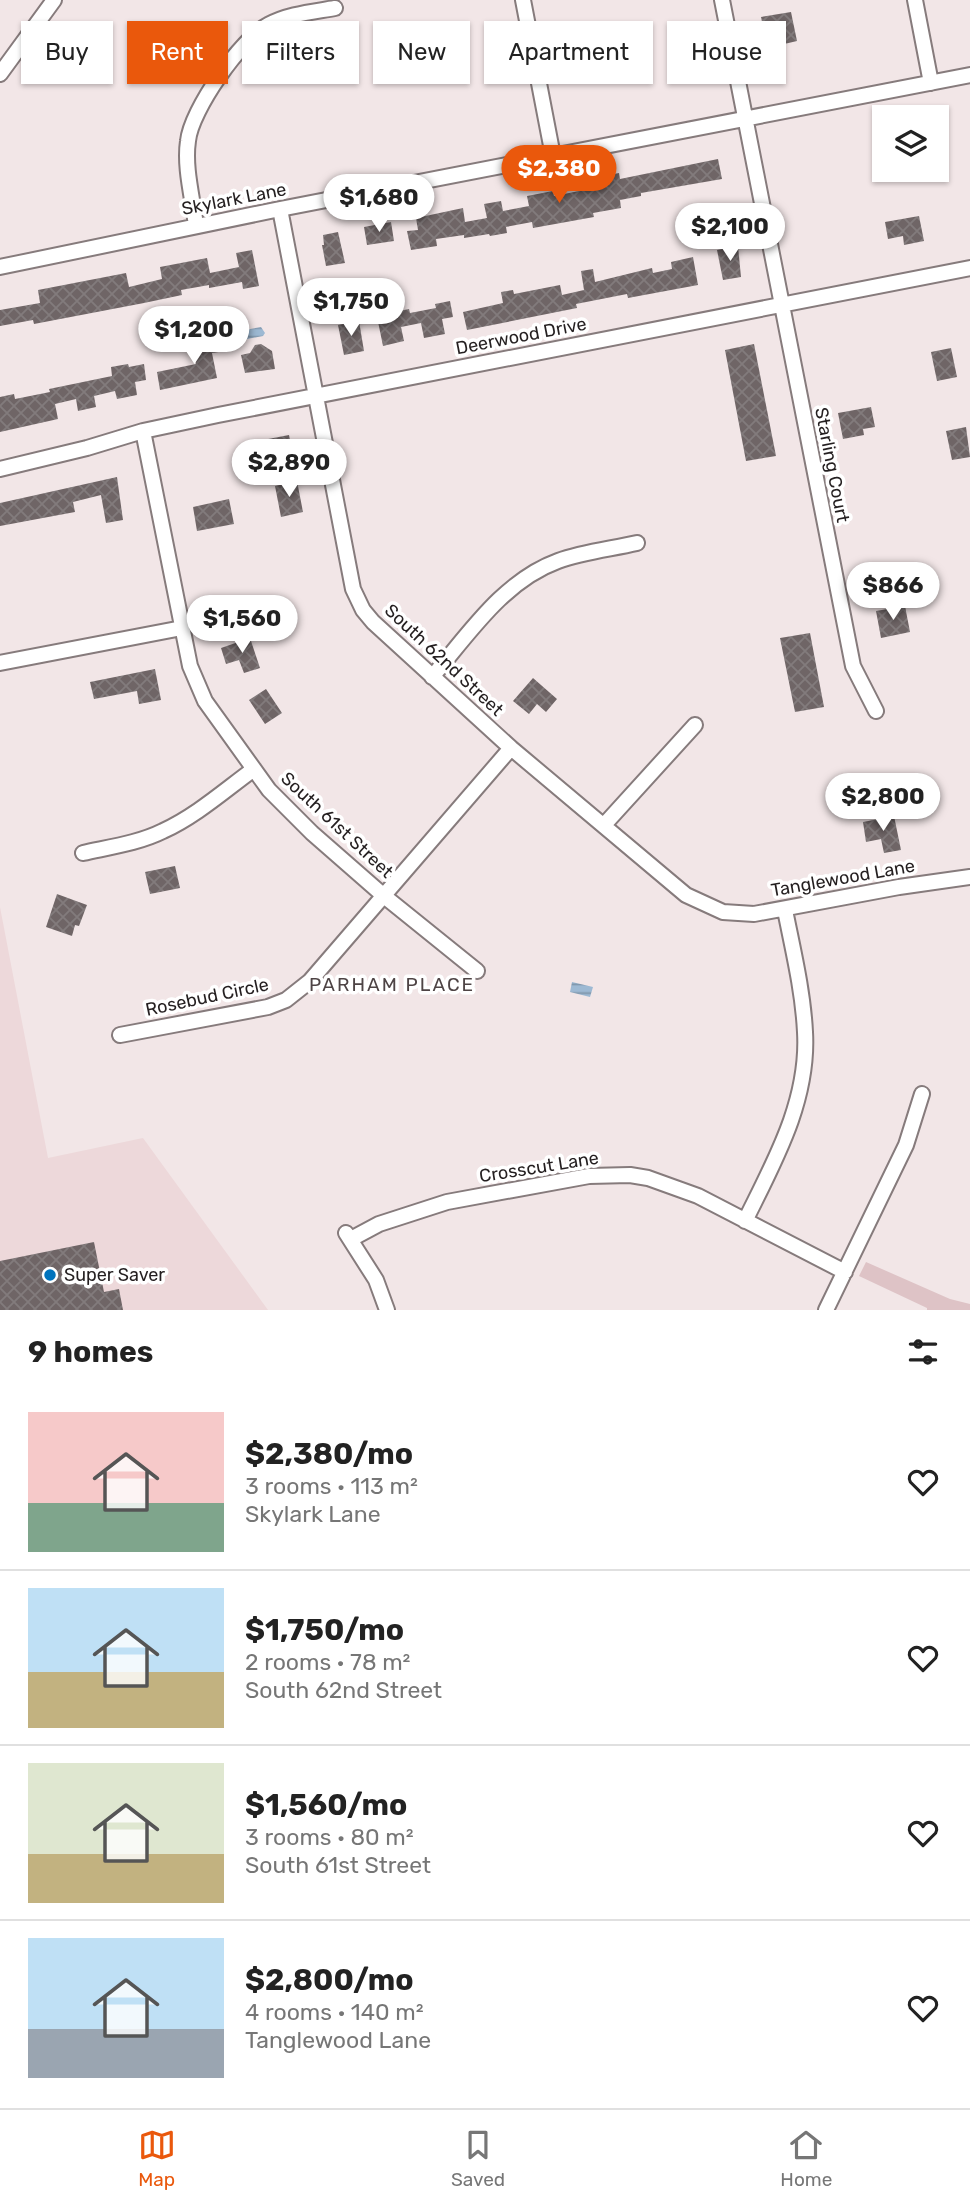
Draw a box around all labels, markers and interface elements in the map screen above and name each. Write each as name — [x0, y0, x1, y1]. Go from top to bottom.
chip: Buy — [21, 21, 113, 84]
chip: Rent — [127, 21, 228, 84]
chip: Filters — [242, 21, 359, 84]
chip: New — [373, 21, 470, 84]
chip: Apartment — [484, 21, 653, 84]
chip: House — [667, 21, 786, 84]
map controls — [872, 105, 949, 182]
button: layers — [872, 105, 949, 182]
pin: $2,380 — [502, 146, 616, 205]
text: $2,380 — [517, 154, 601, 182]
pin: $1,680 — [322, 174, 436, 234]
street label: Skylark Lane — [180, 178, 288, 220]
text: $1,680 — [339, 183, 419, 211]
pin: $2,100 — [673, 204, 787, 263]
text: $2,100 — [691, 212, 769, 240]
pin: $1,750 — [294, 278, 408, 338]
text: $1,750 — [313, 287, 389, 315]
pin: $1,200 — [137, 306, 251, 366]
street label: Deerwood Drive — [454, 313, 588, 359]
text: $1,200 — [154, 315, 234, 343]
street label: Starling Court — [810, 406, 854, 524]
pin: $2,890 — [232, 440, 346, 499]
text: $2,890 — [248, 448, 330, 476]
pin: $866 — [852, 562, 934, 622]
text: $866 — [863, 571, 923, 599]
pin: $1,560 — [185, 596, 299, 655]
street label: South 62nd Street — [380, 599, 508, 721]
text: $1,560 — [203, 604, 281, 632]
street label: South 61st Street — [276, 767, 398, 883]
pin: $2,800 — [826, 774, 940, 833]
text: $2,800 — [841, 782, 925, 810]
street label: Tanglewood Lane — [769, 855, 917, 901]
street label: Rosebud Circle — [143, 973, 271, 1021]
district label: PARHAM PLACE — [309, 973, 475, 996]
street label: Crosscut Lane — [478, 1147, 600, 1187]
place label: Super Saver — [64, 1264, 165, 1286]
marker: Super Saver — [42, 1267, 58, 1283]
icon: filters — [904, 1333, 942, 1371]
text: 9 homes — [28, 1334, 153, 1370]
text: $2,380/mo — [245, 1436, 413, 1472]
icon: home — [84, 1440, 168, 1524]
icon: heart — [904, 1463, 942, 1501]
text: 3 rooms · 113 m² — [245, 1472, 418, 1500]
text: Skylark Lane — [245, 1500, 381, 1528]
text: $1,750/mo — [245, 1612, 404, 1648]
icon: home — [84, 1616, 168, 1700]
icon: heart — [904, 1639, 942, 1677]
text: 2 rooms · 78 m² — [245, 1648, 410, 1676]
text: South 62nd Street — [245, 1676, 442, 1704]
text: $1,560/mo — [245, 1787, 407, 1823]
icon: home — [84, 1791, 168, 1875]
icon: heart — [904, 1814, 942, 1852]
text: 3 rooms · 80 m² — [245, 1823, 414, 1851]
text: South 61st Street — [245, 1851, 431, 1879]
text: $2,800/mo — [245, 1962, 414, 1998]
icon: home — [84, 1966, 168, 2050]
icon: heart — [904, 1989, 942, 2027]
text: 4 rooms · 140 m² — [245, 1998, 424, 2026]
text: Tanglewood Lane — [245, 2026, 431, 2054]
tab: Map — [138, 2126, 176, 2191]
tab: Saved — [451, 2126, 505, 2191]
tab: Home — [780, 2126, 832, 2191]

